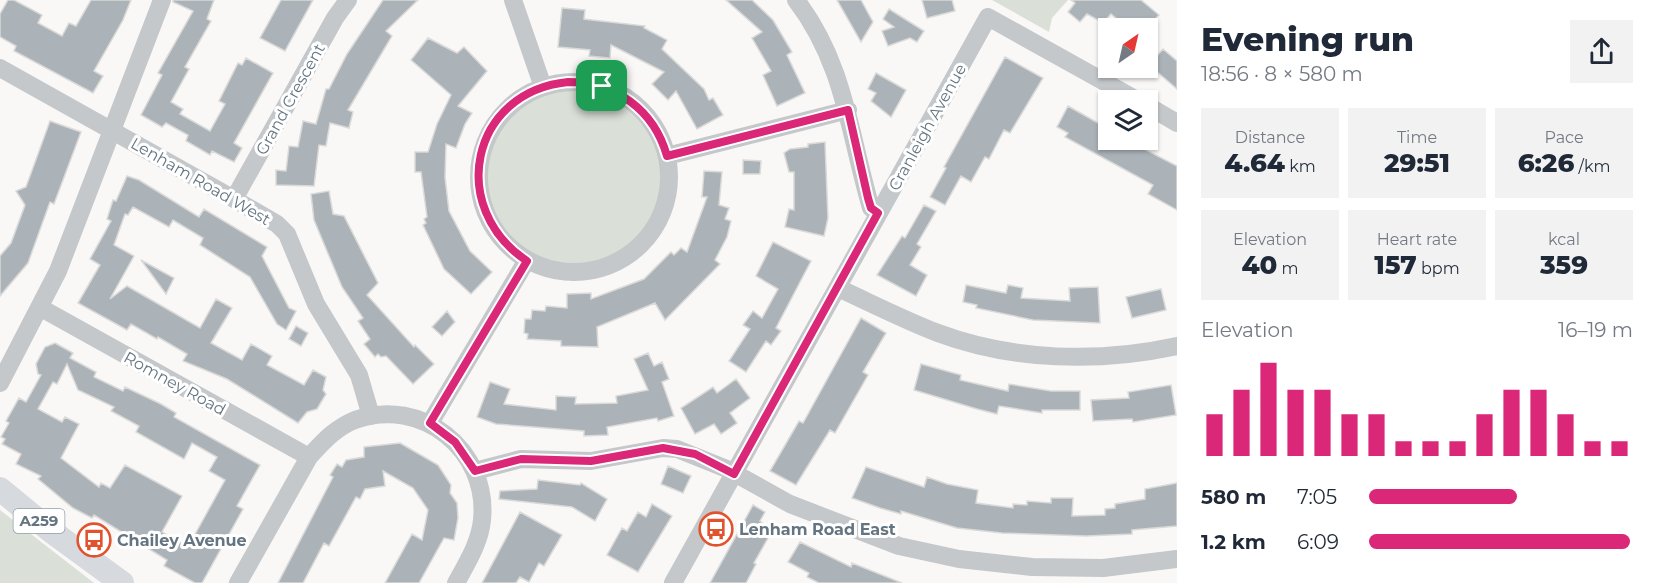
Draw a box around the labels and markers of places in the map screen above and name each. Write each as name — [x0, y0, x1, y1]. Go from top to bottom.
pin — [576, 60, 627, 111]
bus stop icon: Lenham Road East — [698, 511, 734, 547]
place label: Lenham Road East — [739, 520, 896, 539]
bus stop icon: Chailey Avenue — [76, 522, 112, 558]
place label: Chailey Avenue — [117, 531, 247, 550]

